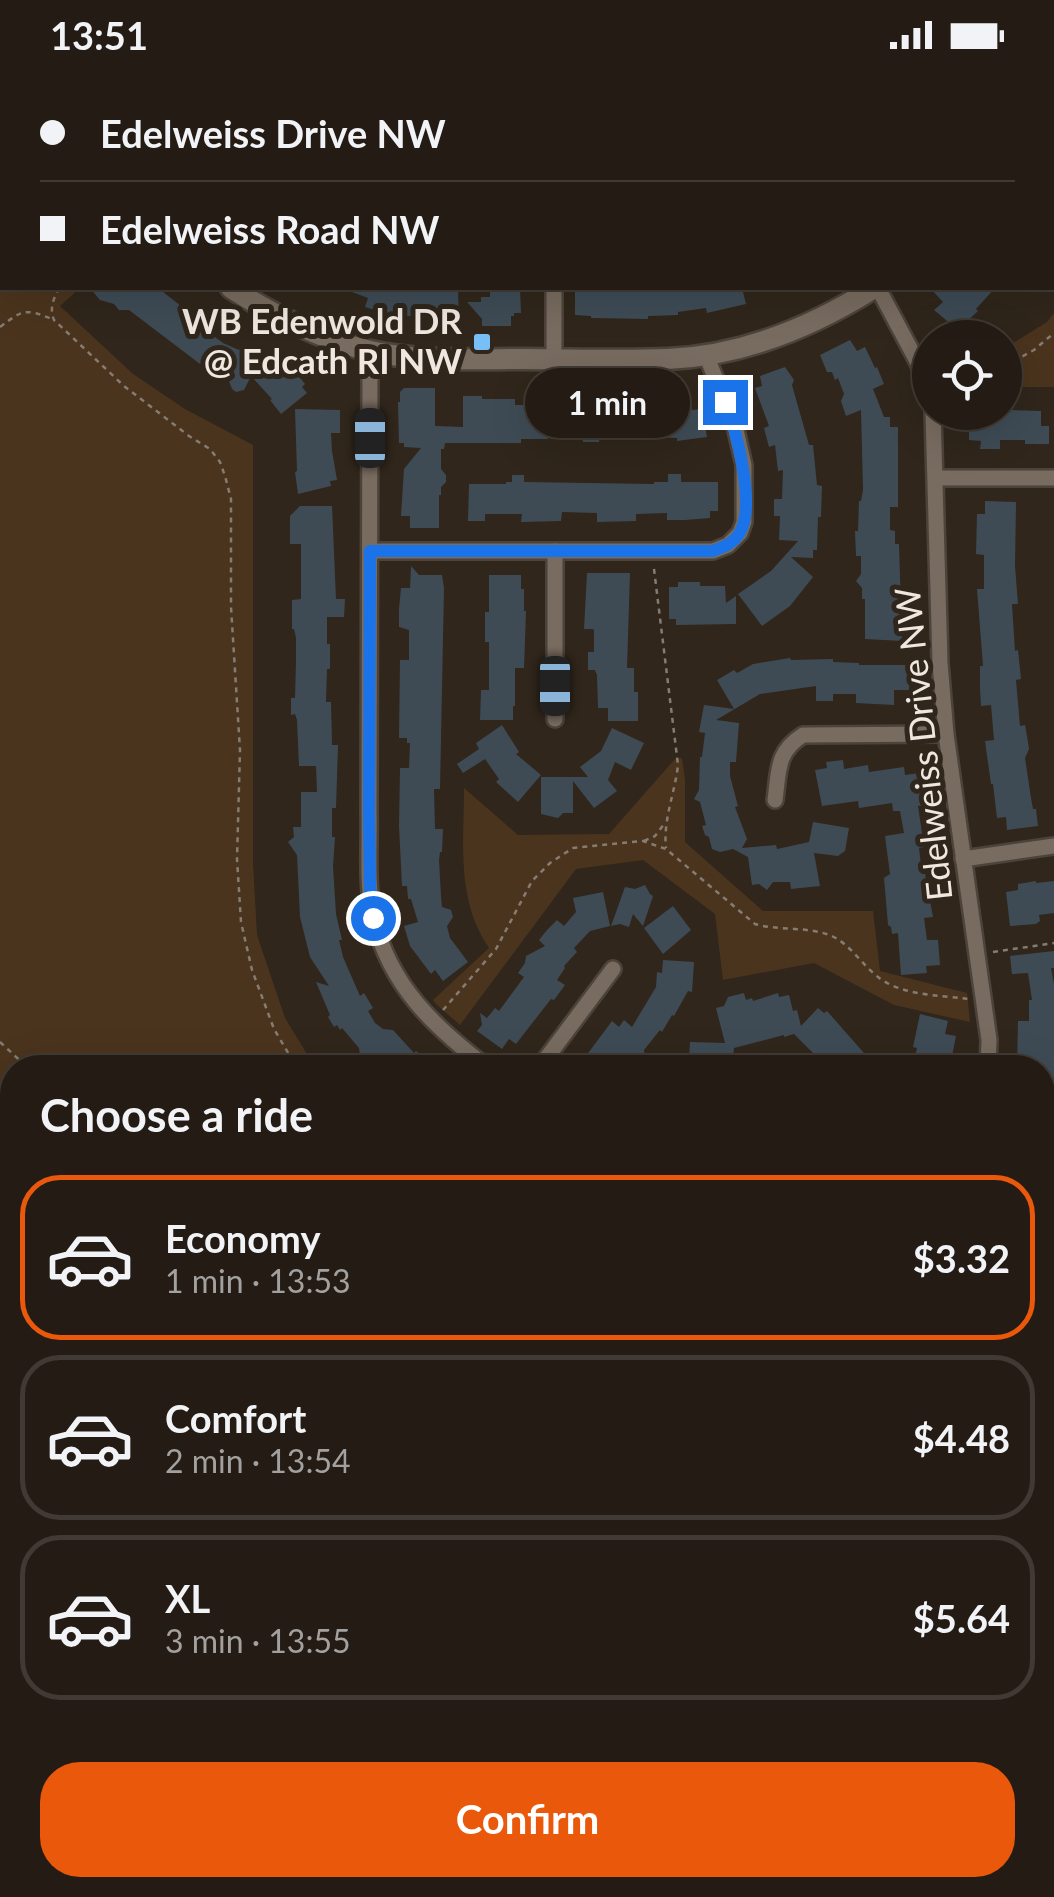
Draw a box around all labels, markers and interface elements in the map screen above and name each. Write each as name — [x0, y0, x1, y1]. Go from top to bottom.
text: 13:51 — [50, 12, 148, 58]
text: Edelweiss Drive NW — [100, 110, 446, 156]
text: Edelweiss Road NW — [100, 206, 440, 252]
place label: WB Edenwold DR @ Edcath RI NW — [182, 299, 462, 381]
map controls — [912, 320, 1022, 430]
button: locate — [912, 320, 1022, 430]
marker: WB Edenwold DR @ Edcath RI NW — [471, 331, 493, 353]
callout: 1 min — [525, 367, 690, 437]
route end — [703, 380, 748, 425]
text: 1 min — [568, 383, 647, 422]
car — [355, 408, 385, 468]
street label: Edelweiss Drive NW — [885, 586, 959, 903]
car — [540, 656, 570, 716]
route start — [351, 896, 396, 941]
text: Choose a ride — [40, 1088, 313, 1142]
icon: car — [45, 1213, 135, 1303]
text: Economy — [165, 1215, 320, 1261]
text: $3.32 — [913, 1235, 1010, 1281]
text: 1 min · 13:53 — [165, 1261, 351, 1300]
icon: car — [45, 1393, 135, 1483]
text: Comfort — [165, 1395, 306, 1441]
text: $4.48 — [913, 1415, 1010, 1461]
text: 2 min · 13:54 — [165, 1441, 351, 1480]
icon: car — [45, 1573, 135, 1663]
text: XL — [165, 1575, 210, 1621]
text: $5.64 — [913, 1595, 1010, 1641]
text: 3 min · 13:55 — [165, 1621, 351, 1660]
button: Confirm — [40, 1762, 1015, 1877]

